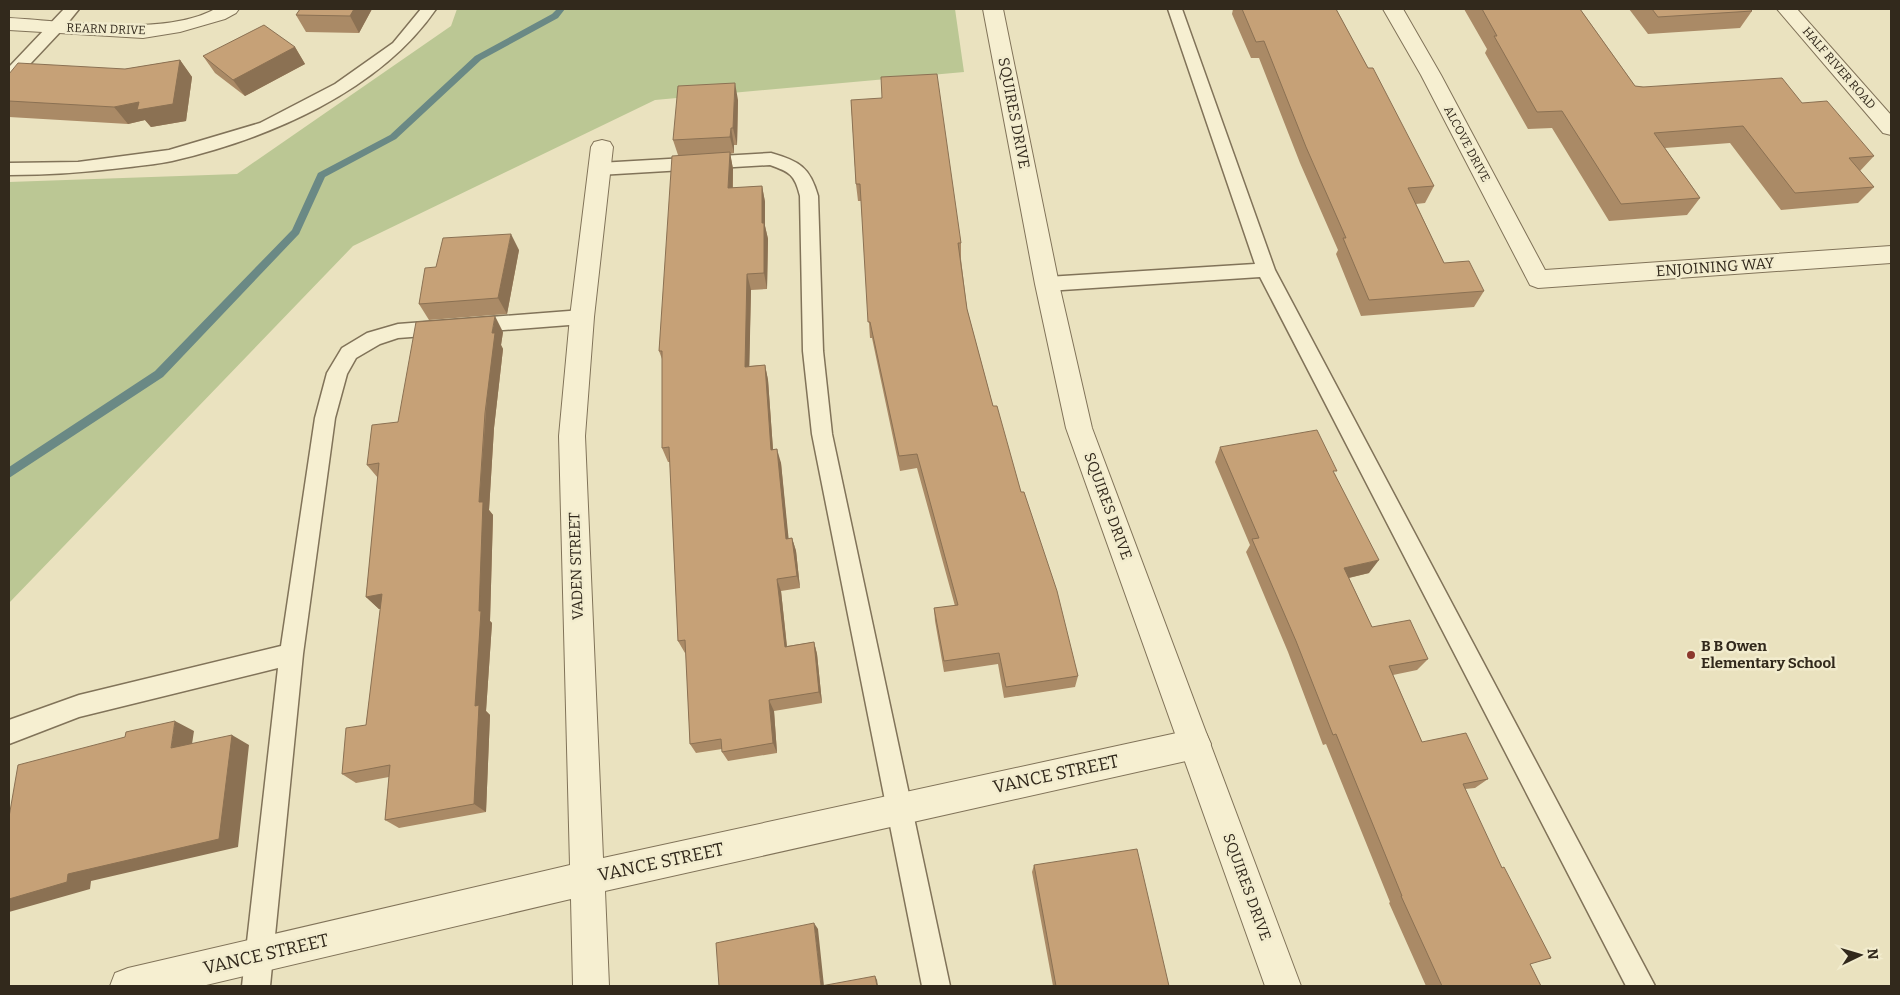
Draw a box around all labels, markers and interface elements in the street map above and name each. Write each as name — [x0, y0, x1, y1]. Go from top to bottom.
street label: REARN DRIVE — [66, 21, 146, 37]
street label: HALF RIVER ROAD — [1800, 24, 1878, 112]
street label: SQUIRES DRIVE — [994, 56, 1034, 170]
street label: ALCOVE DRIVE — [1441, 104, 1493, 184]
street label: ENJOINING WAY — [1655, 254, 1775, 280]
street label: SQUIRES DRIVE — [1080, 450, 1136, 562]
street label: VADEN STREET — [565, 512, 587, 620]
place label: B B Owen Elementary School — [1701, 637, 1836, 672]
marker: B B Owen Elementary School — [1685, 649, 1697, 661]
street label: VANCE STREET — [991, 750, 1121, 798]
street label: SQUIRES DRIVE — [1219, 831, 1275, 943]
street label: VANCE STREET — [596, 838, 726, 886]
street label: VANCE STREET — [201, 929, 331, 979]
north arrow — [1835, 930, 1885, 980]
text: N — [1864, 948, 1881, 960]

